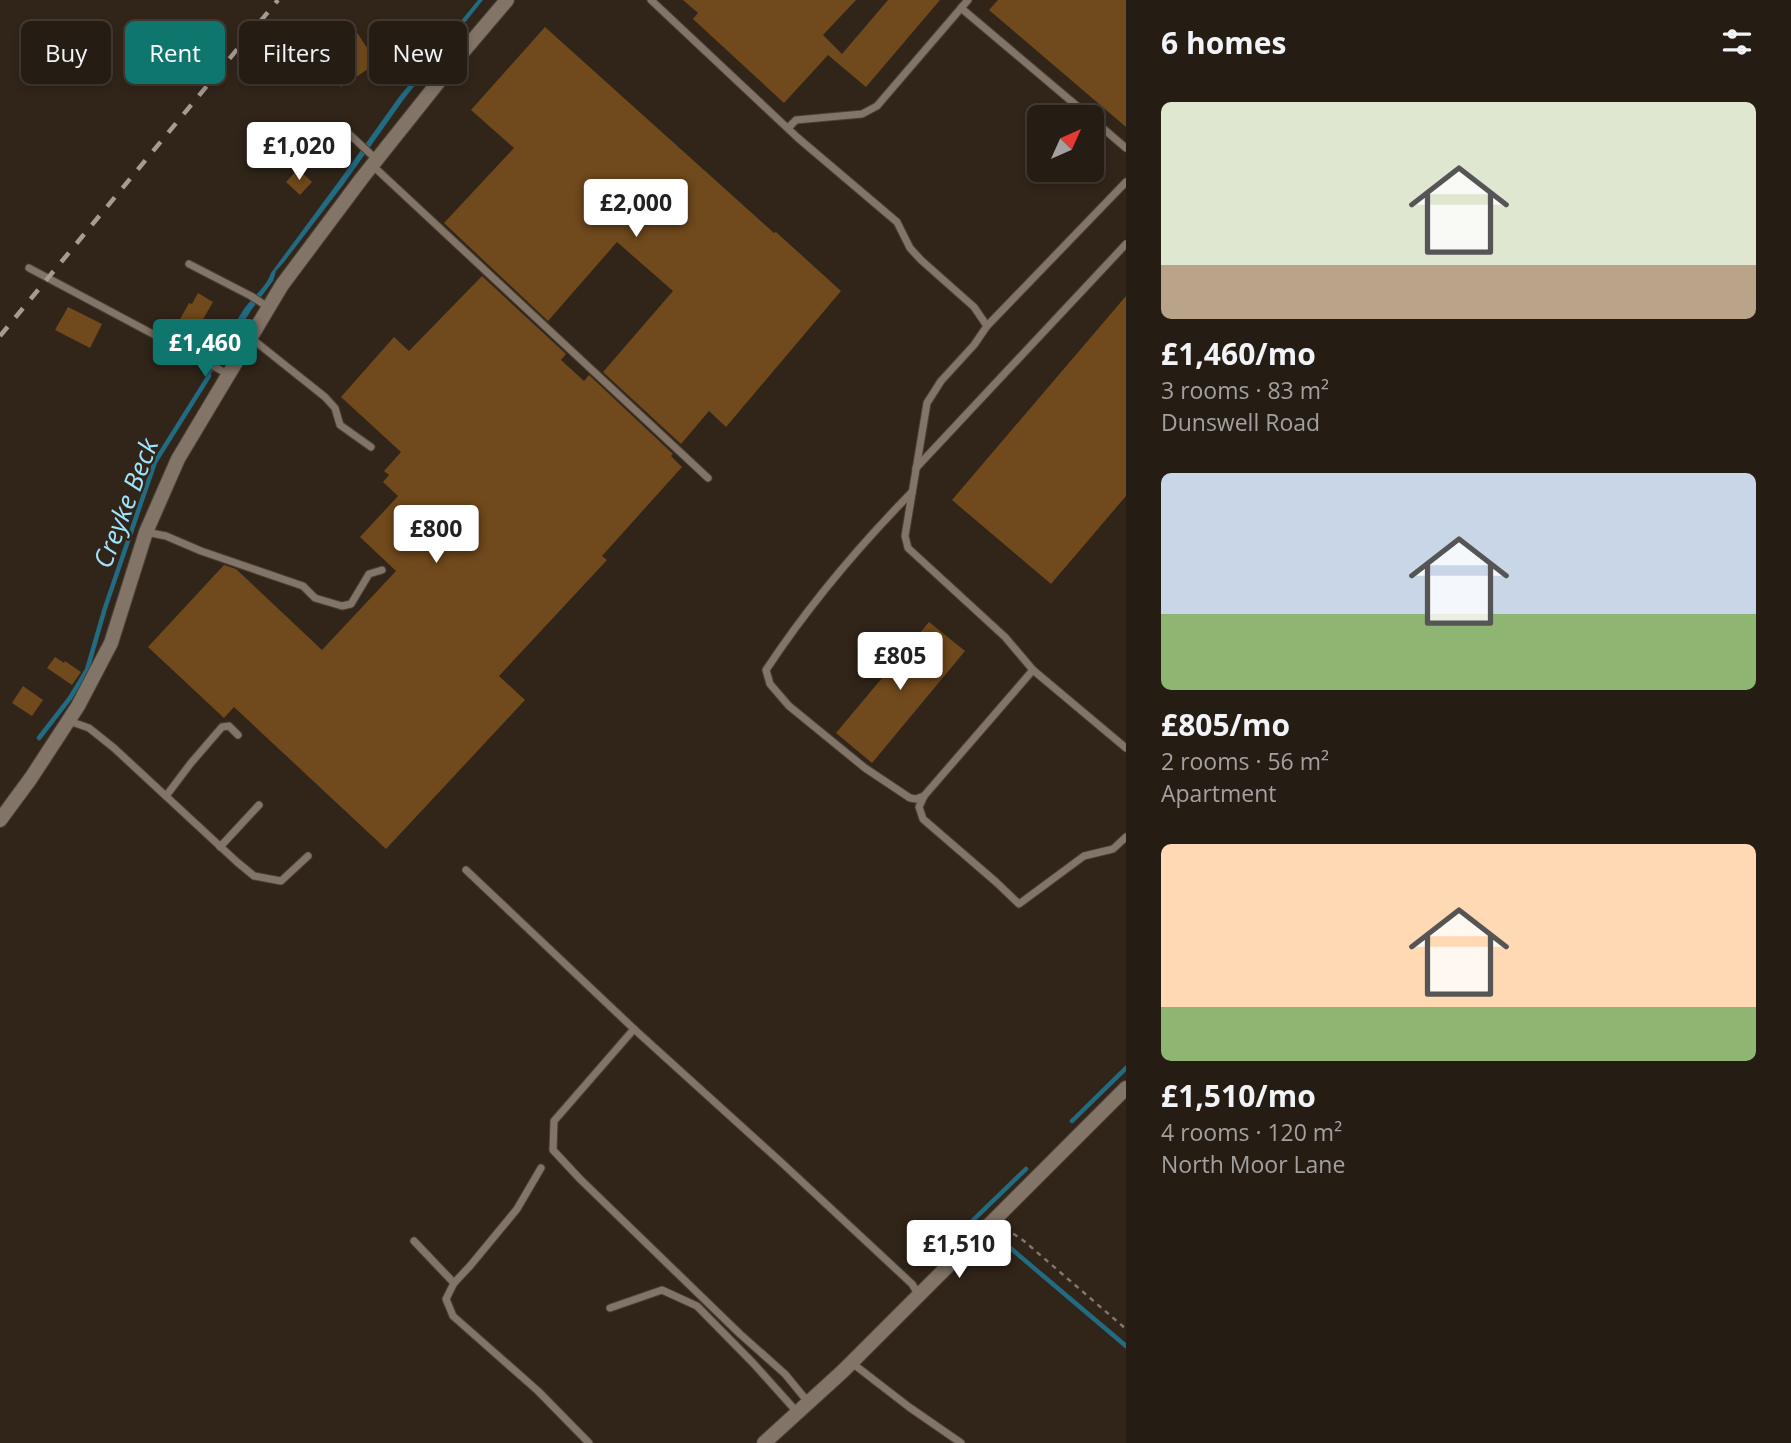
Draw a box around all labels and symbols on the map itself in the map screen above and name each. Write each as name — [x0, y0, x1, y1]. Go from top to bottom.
north arrow — [1027, 105, 1104, 182]
pin: £1,020 — [242, 122, 356, 182]
pin: £2,000 — [579, 180, 693, 239]
pin: £1,460 — [148, 320, 262, 379]
water label: Creyke Beck — [84, 432, 167, 573]
pin: £800 — [395, 505, 477, 565]
pin: £805 — [859, 632, 941, 692]
pin: £1,510 — [902, 1220, 1016, 1280]

